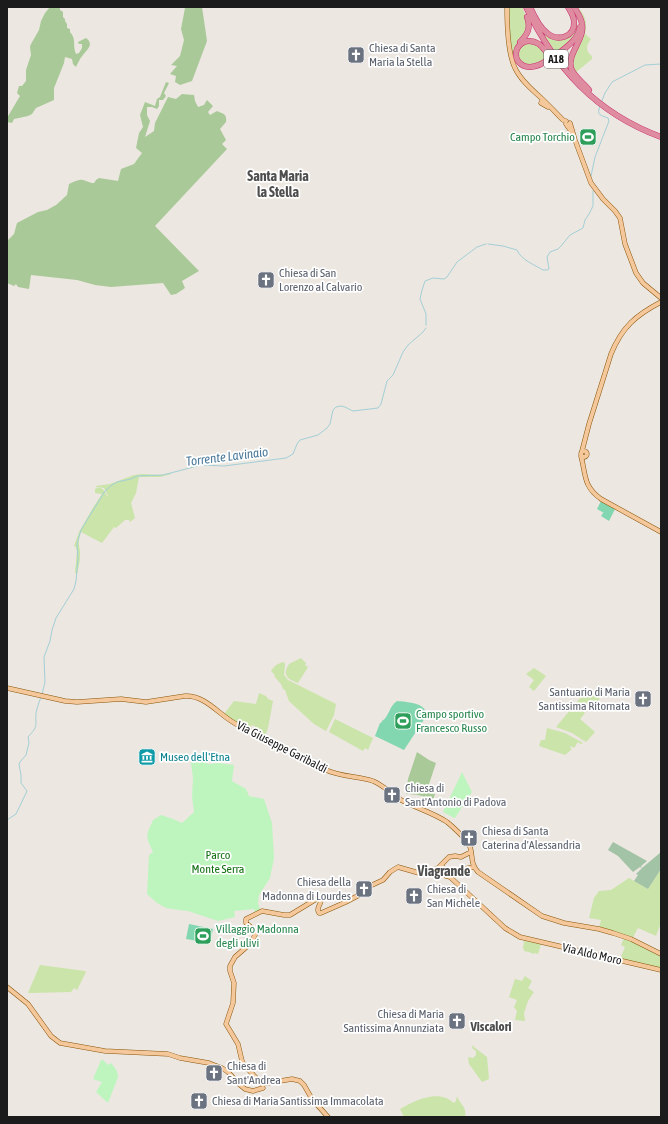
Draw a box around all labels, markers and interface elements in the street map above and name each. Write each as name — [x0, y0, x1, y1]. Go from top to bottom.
place label: Chiesa di Santa Maria la Stella — [369, 41, 435, 69]
church icon: Chiesa di Santa Maria la Stella — [346, 45, 366, 65]
road number: A18 — [544, 50, 568, 68]
sports icon: Campo Torchio — [578, 127, 598, 147]
place label: Campo Torchio — [510, 130, 575, 144]
district label: Santa Maria la Stella — [247, 168, 309, 200]
place label: Chiesa di San Lorenzo al Calvario — [279, 266, 363, 294]
church icon: Chiesa di San Lorenzo al Calvario — [256, 270, 276, 290]
water label: Torrente Lavinaio — [185, 444, 269, 469]
place label: Santuario di Maria Santissima Ritornata — [539, 685, 630, 713]
church icon: Santuario di Maria Santissima Ritornata — [633, 689, 653, 709]
place label: Campo sportivo Francesco Russo — [416, 707, 487, 735]
sports icon: Campo sportivo Francesco Russo — [393, 711, 413, 731]
street label: Via Giuseppe Garibaldi — [234, 718, 330, 776]
museum icon: Museo dell'Etna — [137, 747, 157, 767]
place label: Museo dell'Etna — [160, 750, 230, 764]
place label: Chiesa di Sant'Antonio di Padova — [405, 781, 506, 809]
church icon: Chiesa di Sant'Antonio di Padova — [382, 785, 402, 805]
place label: Chiesa di Santa Caterina d'Alessandria — [482, 824, 581, 852]
church icon: Chiesa di Santa Caterina d'Alessandria — [459, 828, 479, 848]
park label: Parco Monte Serra — [192, 848, 244, 876]
district label: Viagrande — [417, 863, 470, 879]
place label: Chiesa della Madonna di Lourdes — [262, 875, 351, 903]
church icon: Chiesa della Madonna di Lourdes — [354, 879, 374, 899]
place label: Chiesa di San Michele — [427, 882, 480, 910]
church icon: Chiesa di San Michele — [404, 886, 424, 906]
place label: Villaggio Madonna degli ulivi — [216, 922, 299, 950]
sports icon: Villaggio Madonna degli ulivi — [193, 926, 213, 946]
street label: Via Aldo Moro — [561, 940, 623, 968]
place label: Chiesa di Maria Santissima Annunziata — [343, 1007, 444, 1035]
church icon: Chiesa di Maria Santissima Annunziata — [447, 1011, 467, 1031]
district label: Viscalori — [469, 1019, 512, 1034]
place label: Chiesa di Sant'Andrea — [227, 1059, 281, 1087]
church icon: Chiesa di Sant'Andrea — [204, 1063, 224, 1083]
church icon: Chiesa di Maria Santissima Immacolata — [189, 1091, 209, 1111]
place label: Chiesa di Maria Santissima Immacolata — [212, 1094, 384, 1108]

